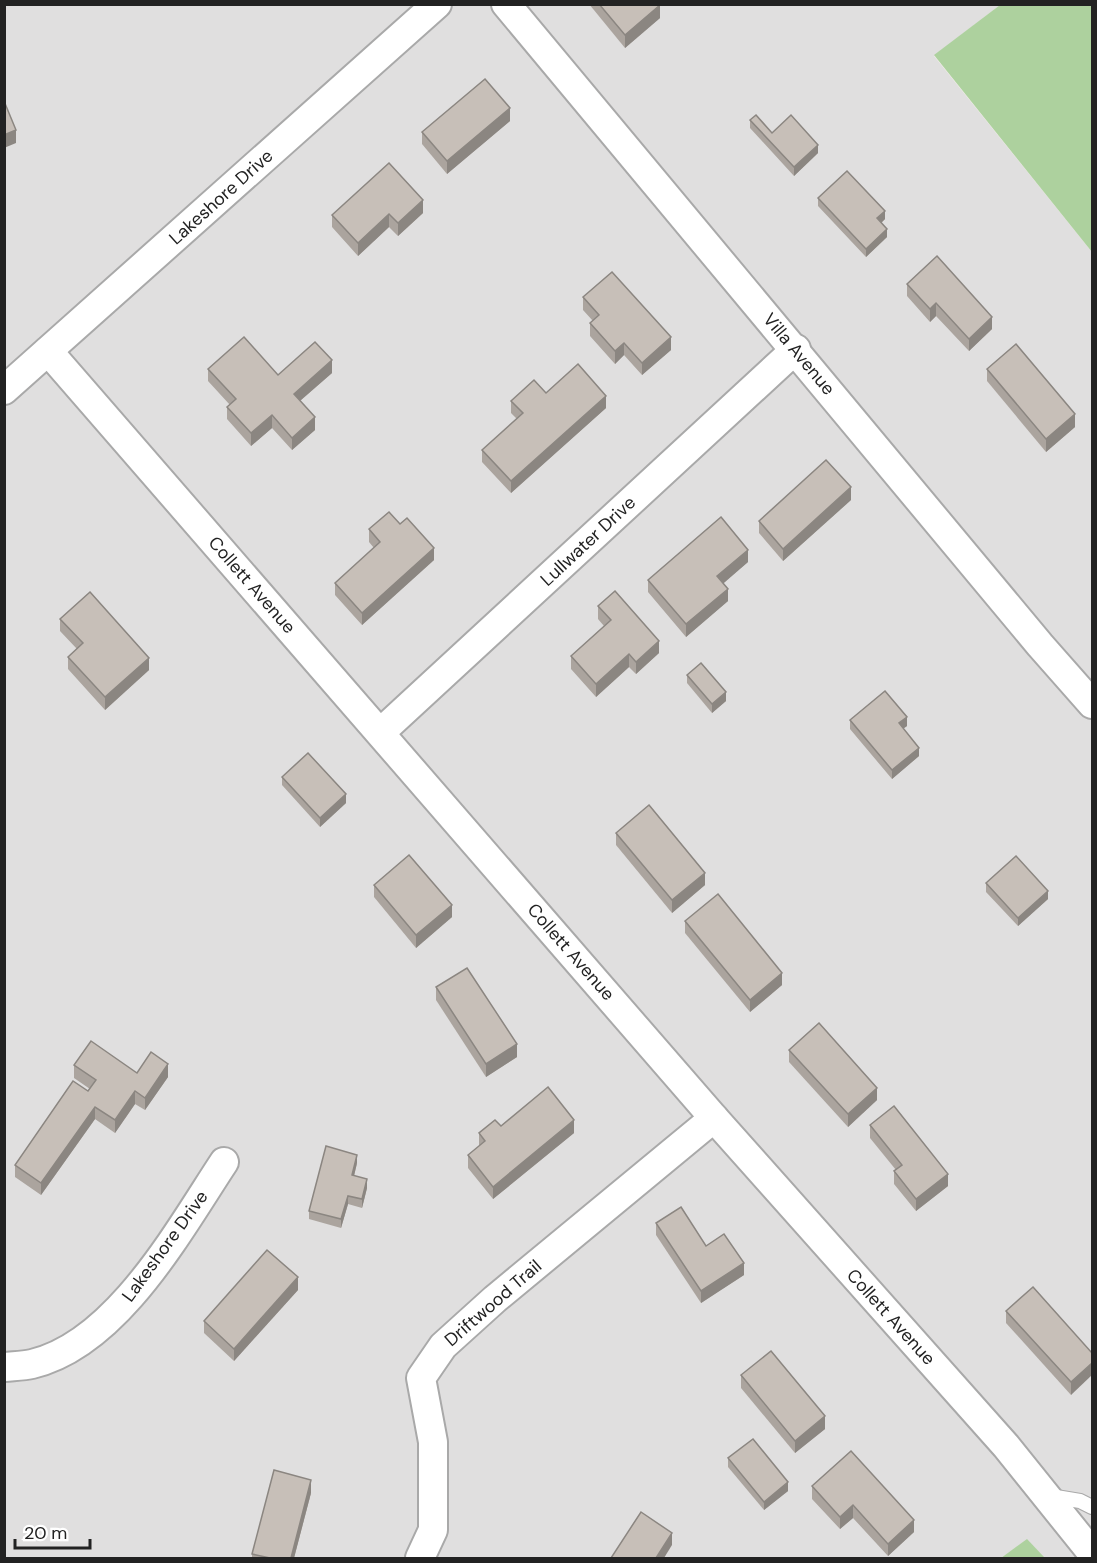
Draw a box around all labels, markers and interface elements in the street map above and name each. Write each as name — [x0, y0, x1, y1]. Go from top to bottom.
street label: Lakeshore Drive — [164, 144, 278, 250]
street label: Villa Avenue — [758, 308, 840, 400]
street label: Lullwater Drive — [535, 491, 641, 591]
street label: Collett Avenue — [203, 531, 301, 639]
street label: Collett Avenue — [522, 898, 620, 1006]
street label: Lakeshore Drive — [117, 1186, 213, 1306]
street label: Driftwood Trail — [439, 1254, 547, 1352]
street label: Collett Avenue — [841, 1264, 941, 1370]
scale bar — [15, 1512, 90, 1550]
text: 20 m — [24, 1521, 67, 1545]

